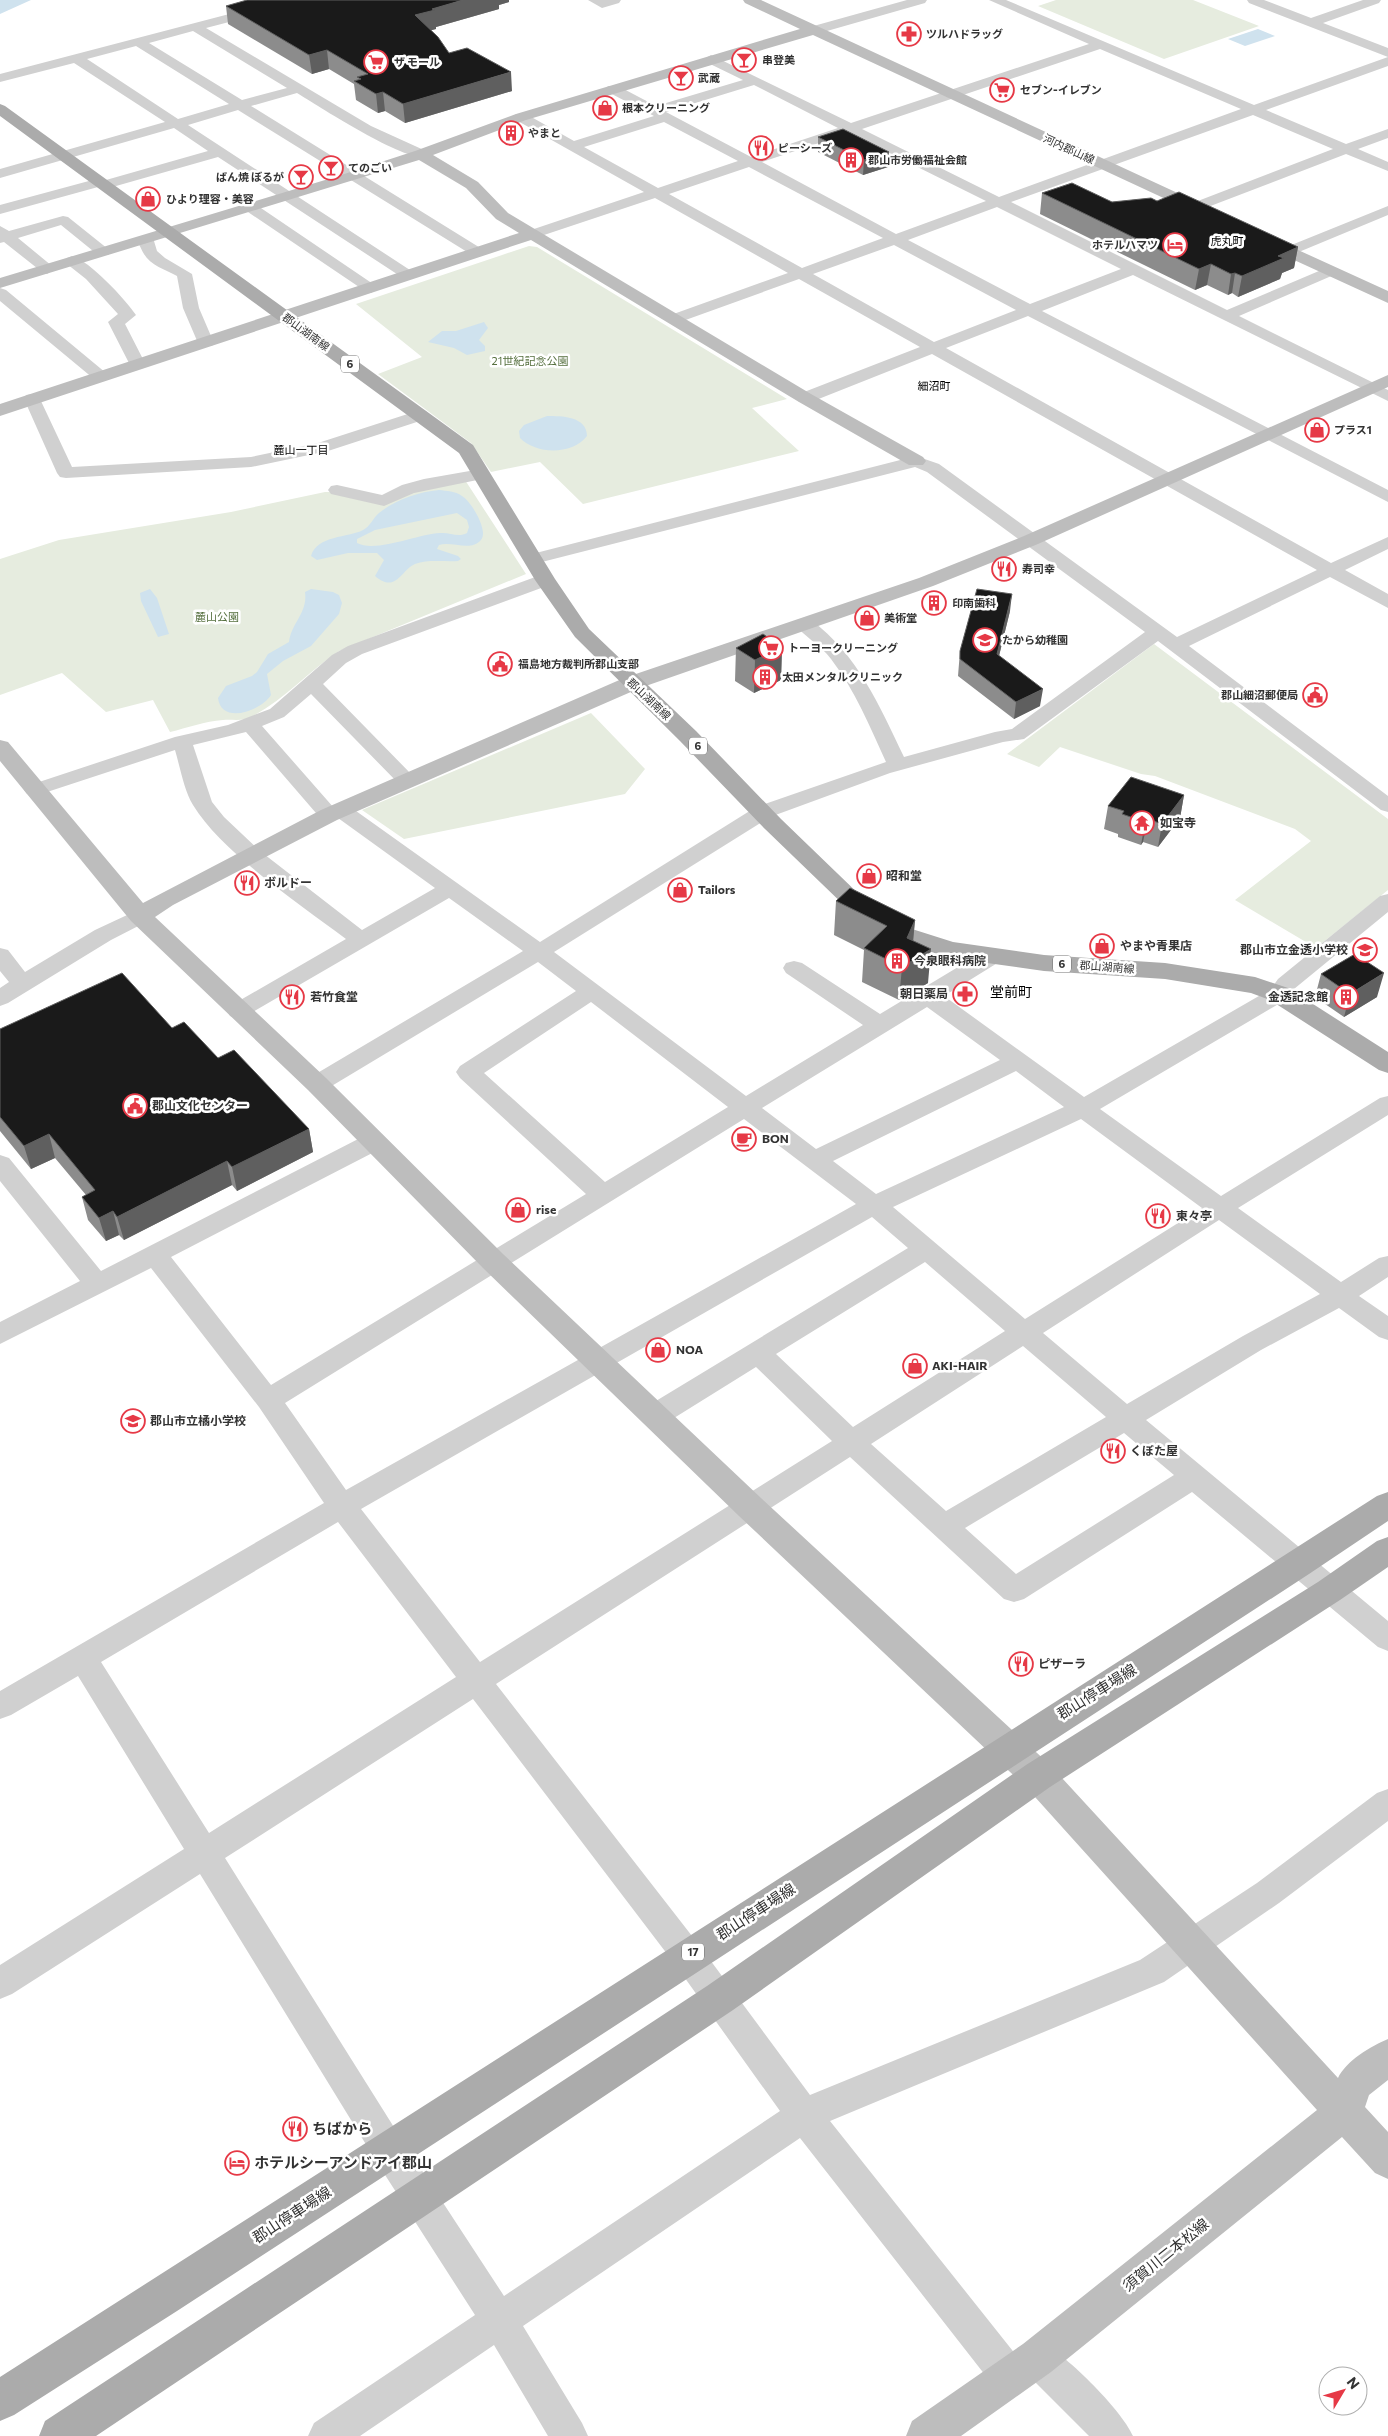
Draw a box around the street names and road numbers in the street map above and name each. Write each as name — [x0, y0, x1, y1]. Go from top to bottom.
street label: 河内郡山線 — [1042, 131, 1097, 166]
street label: 郡山湖南線 — [280, 310, 332, 353]
road number: 6 — [341, 356, 359, 372]
street label: 郡山湖南線 — [625, 675, 674, 722]
road number: 6 — [689, 738, 707, 754]
road number: 6 — [1053, 956, 1071, 972]
street label: 郡山湖南線 — [1079, 958, 1135, 975]
street label: 郡山停車場線 — [1054, 1660, 1139, 1723]
street label: 郡山停車場線 — [713, 1879, 798, 1943]
road number: 17 — [682, 1944, 704, 1960]
street label: 郡山停車場線 — [249, 2182, 334, 2246]
street label: 須賀川二本松線 — [1119, 2214, 1212, 2294]

